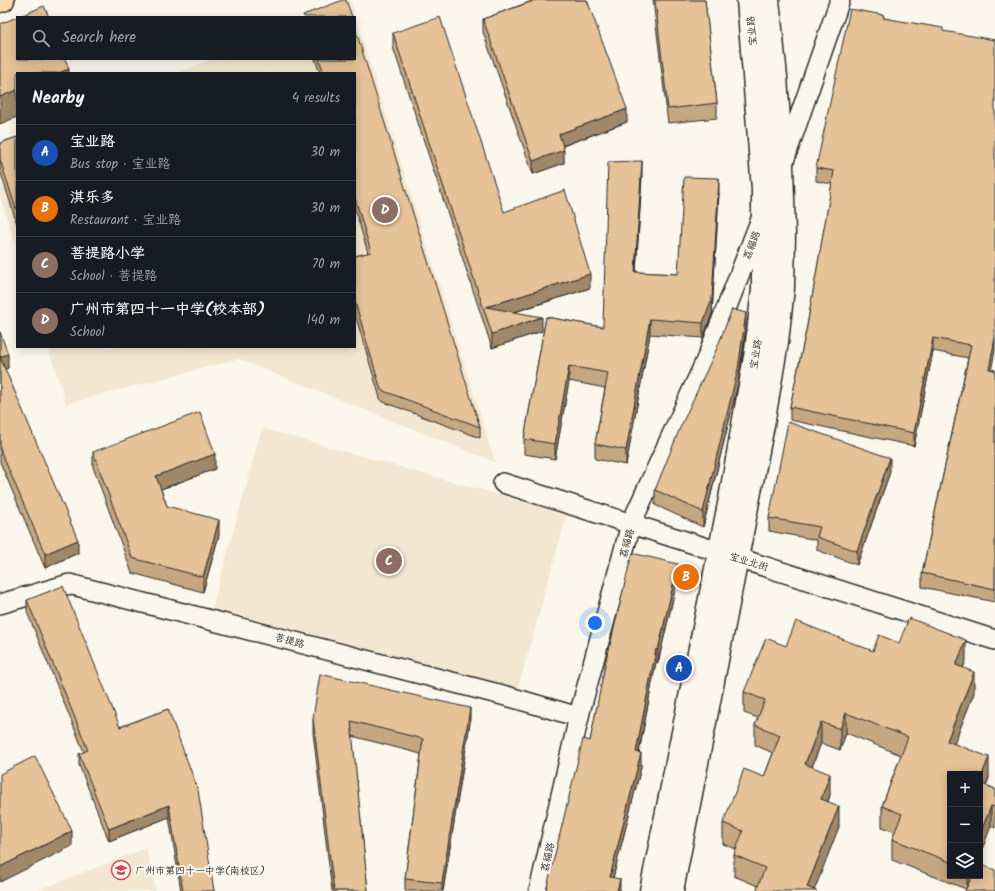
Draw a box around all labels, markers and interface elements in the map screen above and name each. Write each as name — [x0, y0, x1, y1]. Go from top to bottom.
street label: 宝业路 — [743, 15, 761, 47]
search box — [16, 16, 356, 60]
text: Search here — [62, 26, 136, 50]
icon: search — [30, 27, 52, 49]
text: Nearby — [32, 85, 84, 112]
text: 4 results — [292, 88, 340, 109]
text: 宝业路 — [70, 130, 115, 154]
text: A — [41, 142, 49, 163]
text: 30 m — [311, 142, 340, 163]
text: Bus stop · 宝业路 — [70, 154, 170, 175]
text: 淇乐多 — [70, 186, 115, 210]
pin: D — [372, 195, 398, 225]
text: B — [41, 198, 49, 219]
text: 30 m — [311, 198, 340, 219]
text: Restaurant · 宝业路 — [70, 210, 181, 231]
street label: 荔福路 — [739, 228, 765, 262]
text: 菩提路小学 — [70, 242, 145, 266]
text: C — [41, 254, 49, 275]
text: 70 m — [312, 254, 340, 275]
text: School · 菩提路 — [70, 266, 157, 287]
text: 广州市第四十一中学(校本部) — [70, 298, 265, 322]
text: D — [41, 310, 49, 331]
text: 140 m — [307, 310, 340, 331]
text: School — [70, 322, 105, 343]
street label: 宝业路 — [746, 338, 766, 370]
street label: 荔福路 — [615, 527, 639, 560]
pin: C — [376, 546, 402, 576]
street label: 宝业北街 — [727, 548, 770, 575]
pin: B — [673, 562, 699, 592]
your location — [585, 613, 605, 633]
street label: 菩提路 — [273, 629, 306, 653]
pin: A — [666, 653, 692, 683]
map controls — [947, 771, 983, 879]
button: + — [947, 771, 983, 807]
button: − — [947, 807, 983, 843]
street label: 荔福路 — [537, 841, 559, 874]
button: layers — [947, 843, 983, 879]
school or university icon: 广州市第四十一中学(南校区) — [110, 859, 132, 881]
place label: 广州市第四十一中学(南校区) — [135, 863, 265, 879]

